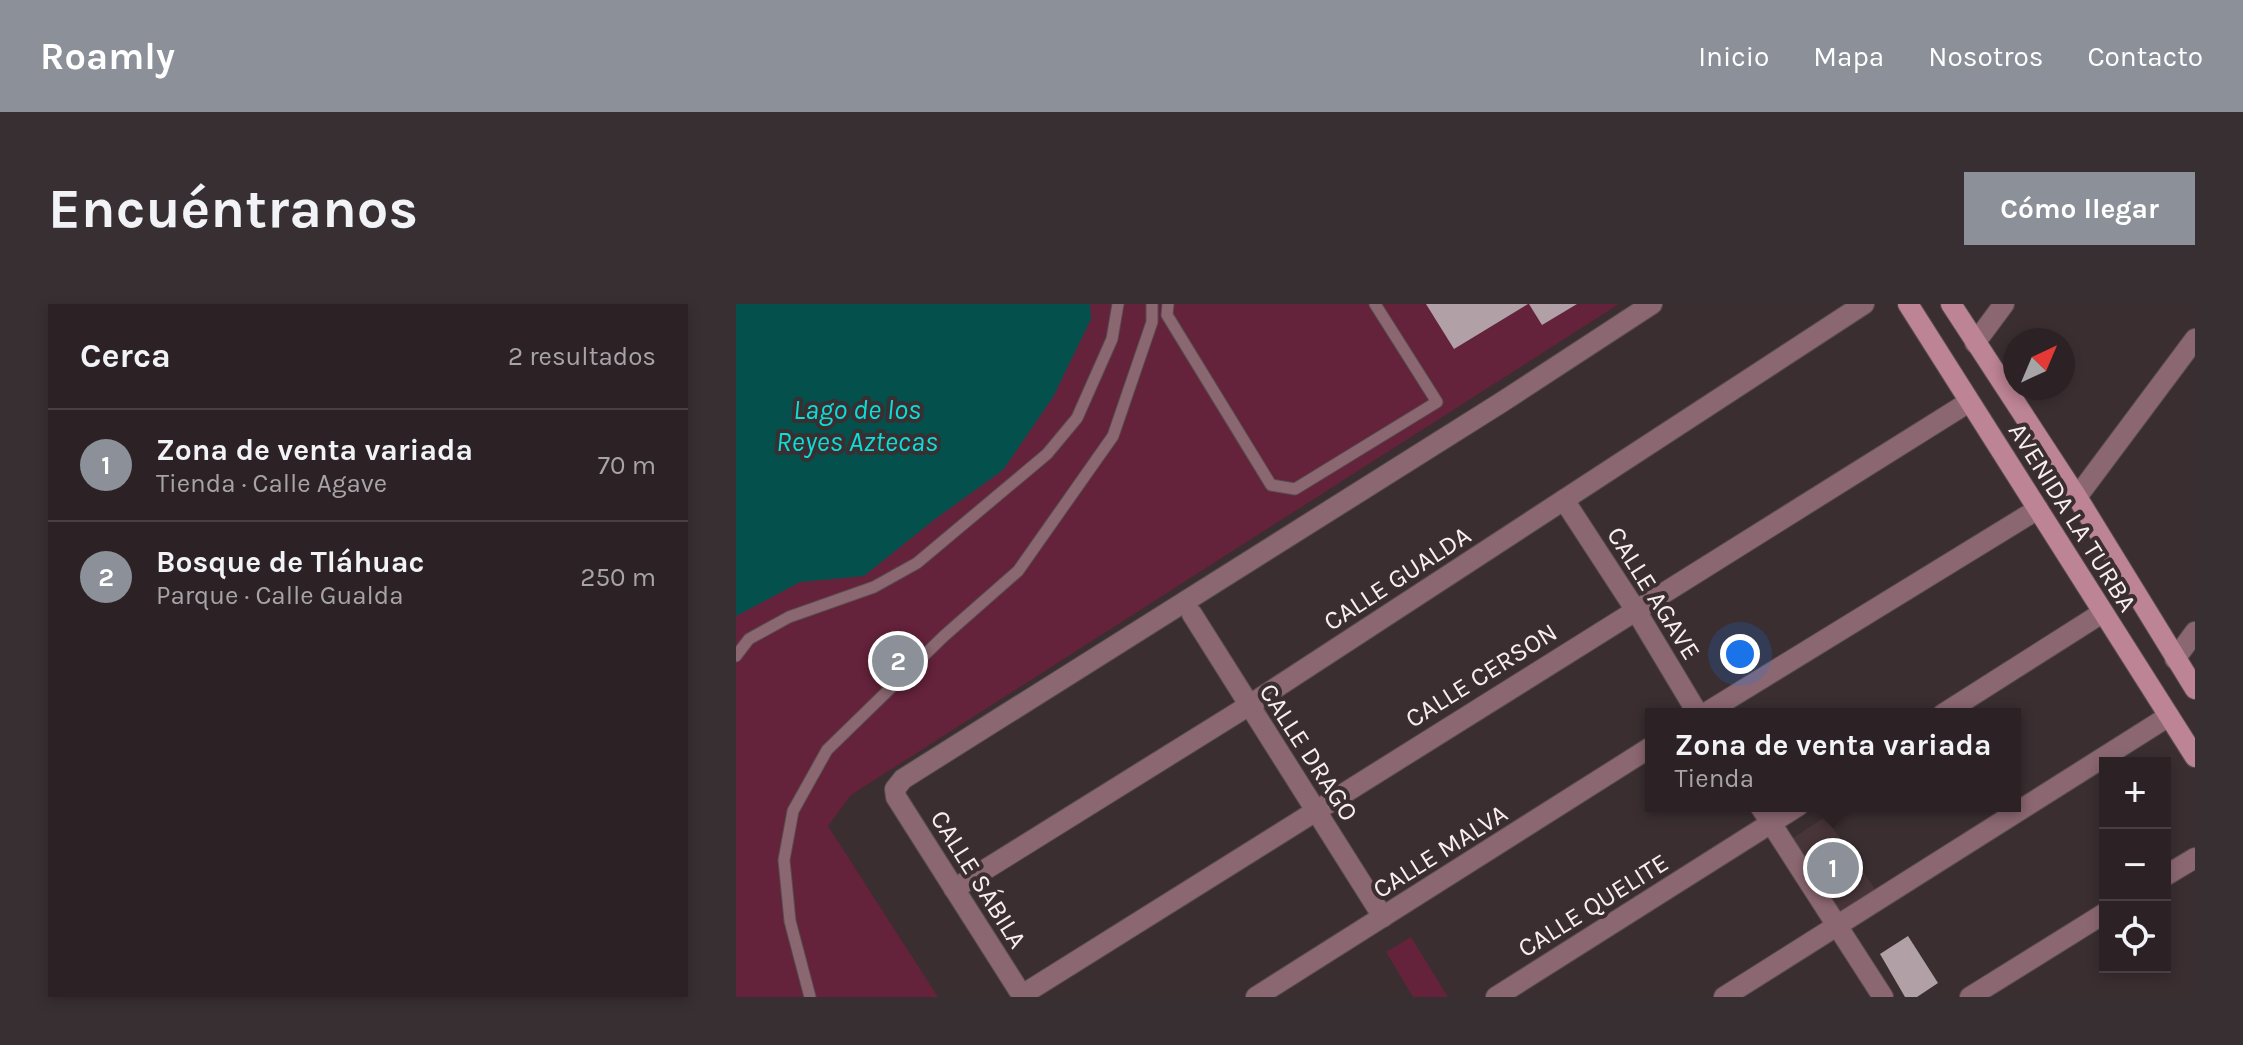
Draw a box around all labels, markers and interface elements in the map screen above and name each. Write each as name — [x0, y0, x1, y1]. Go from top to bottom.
text: Roamly — [40, 34, 175, 79]
text: Inicio — [1698, 40, 1769, 73]
text: Mapa — [1813, 40, 1884, 73]
text: Nosotros — [1928, 40, 2043, 73]
text: Contacto — [2087, 40, 2203, 73]
button: Cómo llegar — [1964, 172, 2195, 245]
text: Encuéntranos — [48, 176, 418, 241]
north arrow — [2003, 328, 2075, 400]
text: Cerca — [80, 336, 171, 376]
text: 2 resultados — [508, 341, 656, 372]
water label: Lago de los Reyes Aztecas — [776, 393, 938, 458]
street label: AVENIDA LA TURBA — [2002, 417, 2143, 618]
text: Zona de venta variada — [156, 432, 473, 468]
text: 1 — [101, 450, 111, 481]
text: 70 m — [598, 450, 656, 481]
text: Tienda · Calle Agave — [156, 468, 387, 499]
street label: CALLE GUALDA — [1318, 519, 1477, 637]
street label: CALLE AGAVE — [1600, 521, 1707, 666]
text: Bosque de Tláhuac — [156, 544, 424, 580]
text: 2 — [98, 562, 114, 593]
text: 250 m — [580, 562, 656, 593]
text: Parque · Calle Gualda — [156, 580, 404, 611]
street label: CALLE CERSON — [1400, 617, 1563, 734]
pin: 2 — [872, 631, 924, 691]
your location — [1720, 634, 1760, 674]
street label: CALLE DRAGO — [1253, 678, 1364, 827]
popup — [1645, 708, 2021, 812]
text: Zona de venta variada — [1675, 727, 1991, 763]
map controls — [2099, 757, 2171, 973]
button: + — [2099, 757, 2171, 829]
text: Tienda — [1675, 763, 1754, 794]
street label: CALLE MALVA — [1367, 798, 1513, 905]
street label: CALLE SÁBILA — [924, 804, 1034, 954]
button: − — [2099, 829, 2171, 901]
pin: 1 — [1807, 838, 1859, 898]
street label: CALLE QUELITE — [1512, 847, 1674, 964]
button: locate — [2099, 901, 2171, 973]

